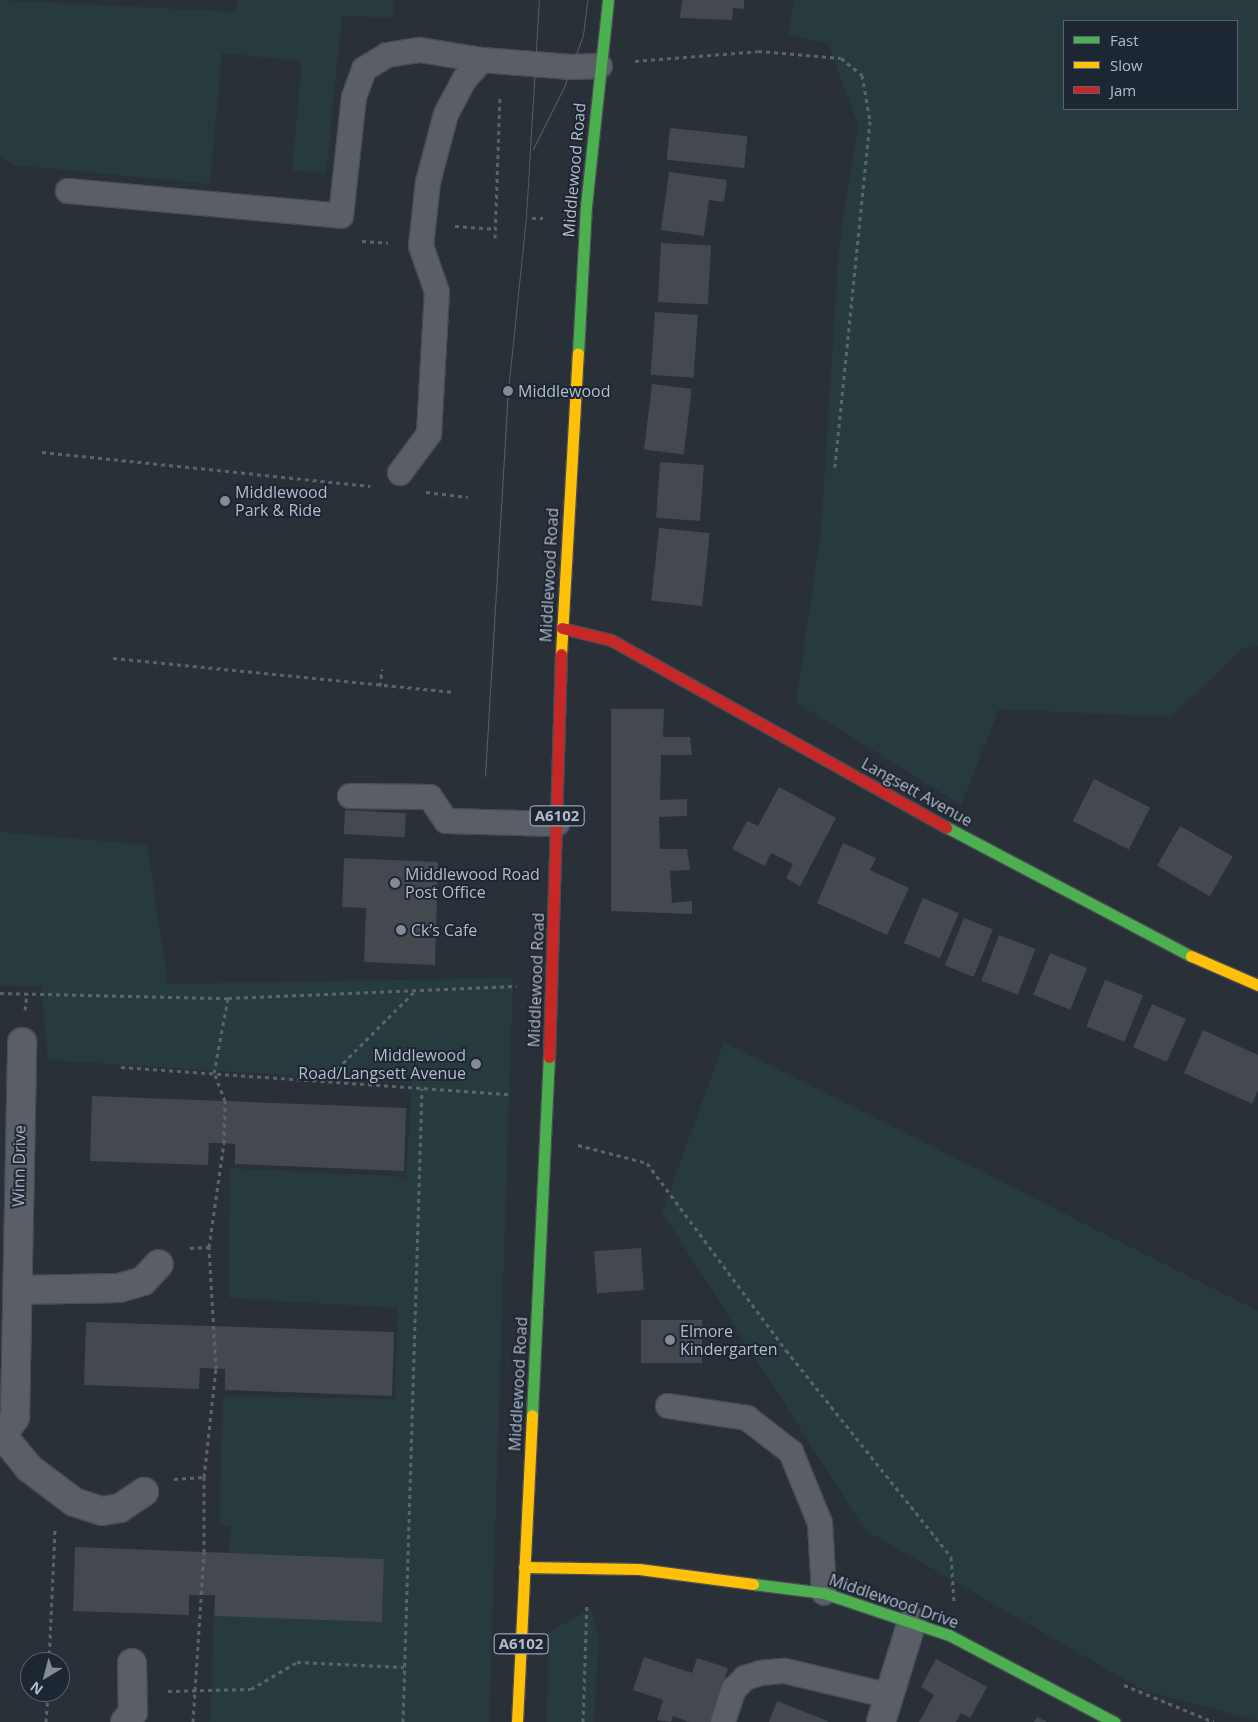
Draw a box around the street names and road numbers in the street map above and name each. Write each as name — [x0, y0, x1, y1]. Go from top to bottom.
street label: Middlewood Road — [559, 102, 589, 238]
street label: Middlewood Road — [536, 507, 562, 643]
street label: Langsett Avenue — [858, 754, 976, 830]
road number: A6102 — [530, 804, 584, 828]
street label: Middlewood Road — [524, 912, 548, 1048]
street label: Winn Drive — [9, 1125, 29, 1207]
street label: Middlewood Road — [505, 1316, 531, 1452]
street label: Middlewood Drive — [827, 1570, 961, 1632]
road number: A6102 — [494, 1632, 548, 1656]

